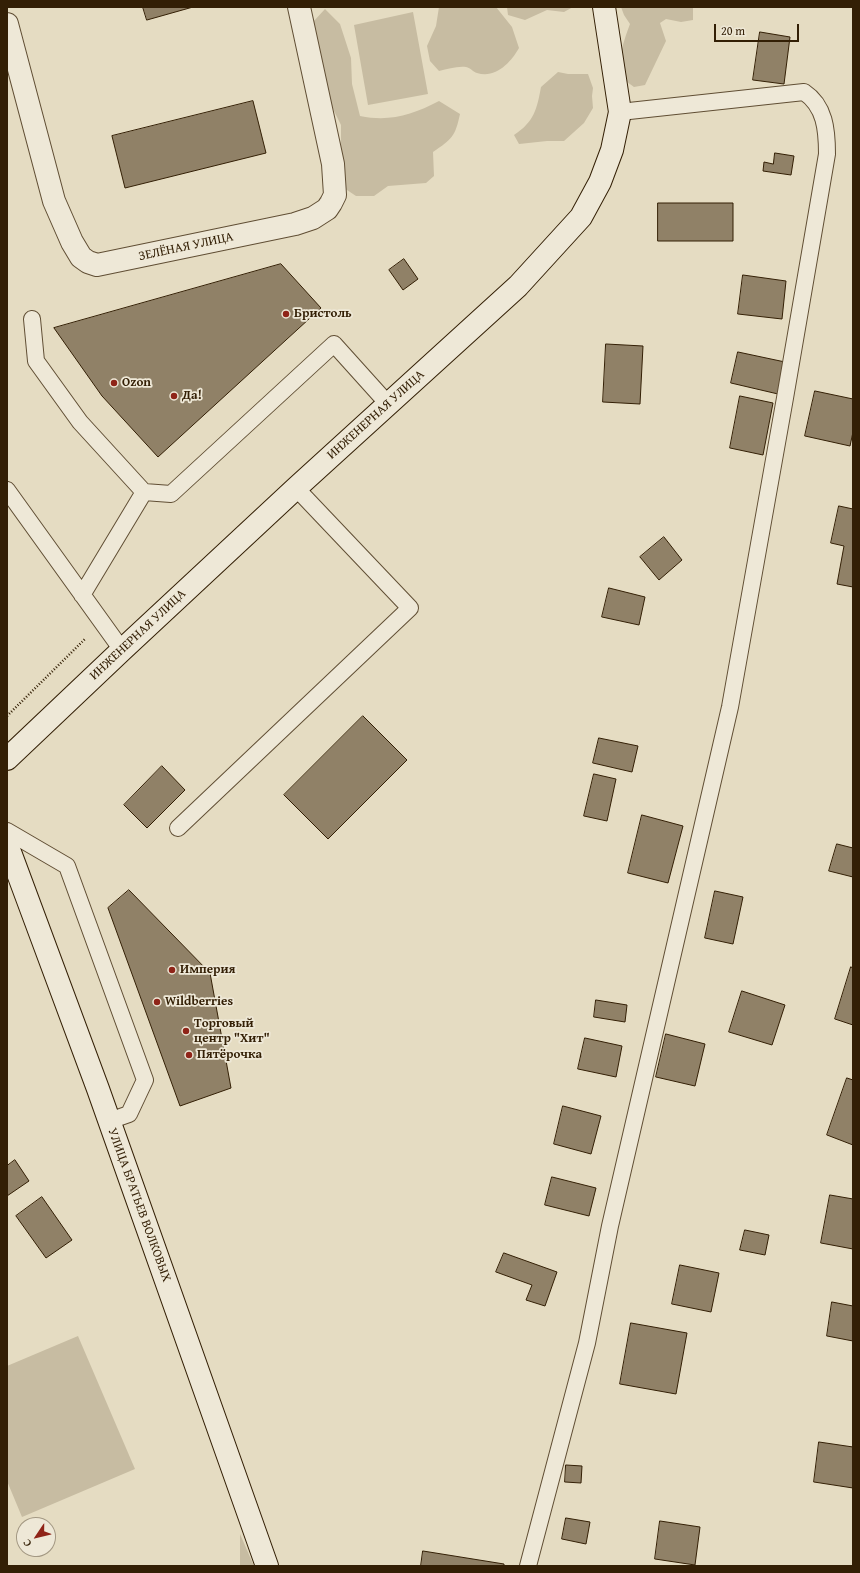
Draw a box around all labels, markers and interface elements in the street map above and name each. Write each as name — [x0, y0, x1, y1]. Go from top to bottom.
scale bar — [716, 16, 801, 42]
text: 20 m — [721, 22, 745, 39]
street label: ЗЕЛЁНАЯ УЛИЦА — [137, 229, 235, 265]
place label: Бристоль — [294, 306, 352, 322]
marker: Бристоль — [281, 309, 291, 319]
street label: ИНЖЕНЕРНАЯ УЛИЦА — [324, 367, 428, 463]
place label: Ozon — [122, 375, 151, 391]
marker: Ozon — [109, 378, 119, 388]
place label: Да! — [182, 388, 202, 404]
marker: Да! — [169, 391, 179, 401]
street label: ИНЖЕНЕРНАЯ УЛИЦА — [87, 586, 189, 684]
place label: Империя — [180, 962, 236, 978]
marker: Империя — [167, 965, 177, 975]
place label: Wildberries — [165, 994, 233, 1010]
marker: Wildberries — [152, 997, 162, 1007]
place label: Торговый центр "Хит" — [194, 1016, 270, 1047]
marker: Торговый центр "Хит" — [181, 1026, 191, 1036]
place label: Пятёрочка — [197, 1047, 262, 1063]
marker: Пятёрочка — [184, 1050, 194, 1060]
street label: УЛИЦА БРАТЬЕВ ВОЛКОВЫХ — [104, 1126, 174, 1284]
north arrow — [16, 1517, 56, 1557]
text: С — [19, 1536, 35, 1550]

